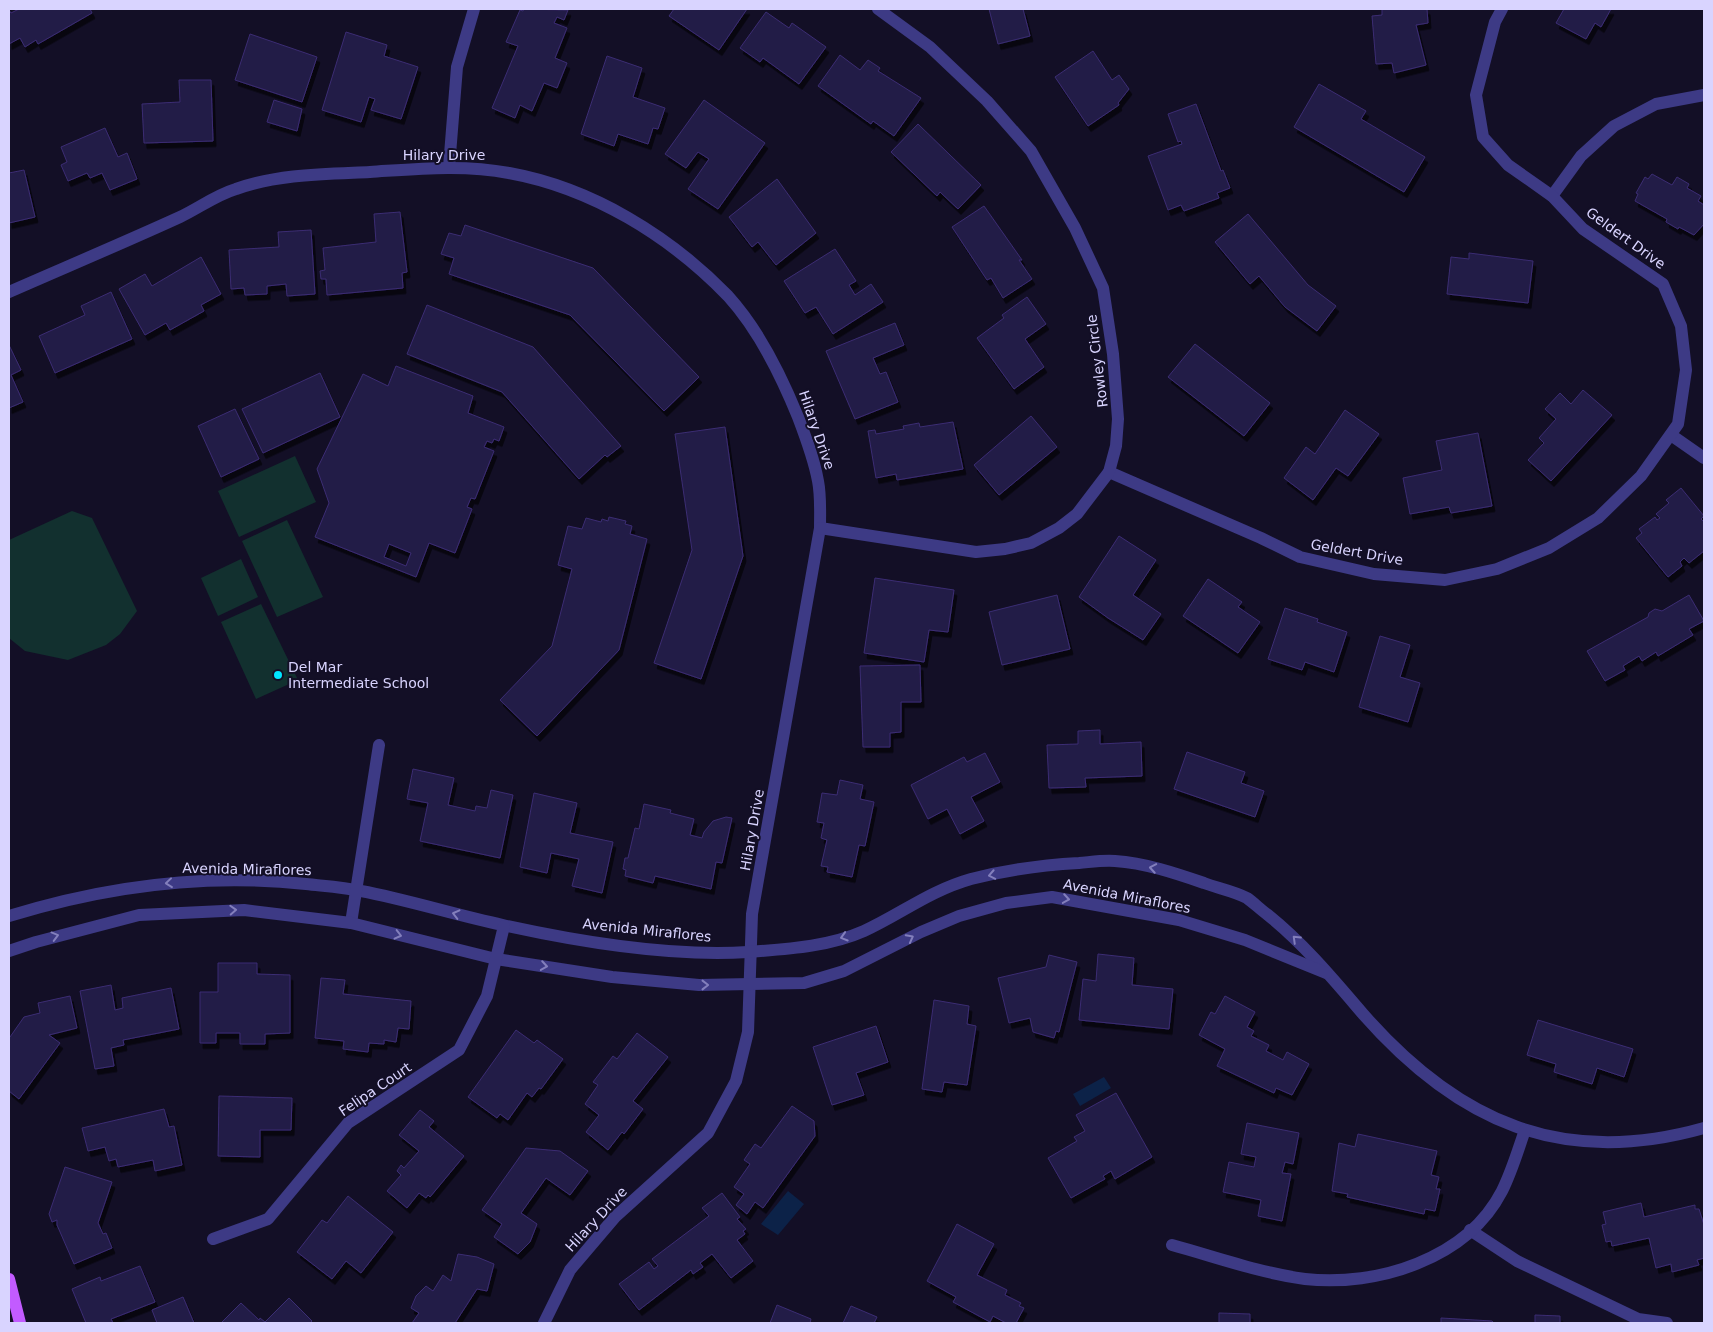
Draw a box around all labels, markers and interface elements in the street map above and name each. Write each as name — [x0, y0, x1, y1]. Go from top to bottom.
street label: Hilary Drive — [403, 147, 485, 163]
street label: Geldert Drive — [1583, 204, 1669, 272]
street label: Rowley Circle — [1083, 314, 1111, 408]
street label: Hilary Drive — [796, 388, 838, 472]
street label: Geldert Drive — [1309, 536, 1405, 568]
place label: Del Mar Intermediate School — [288, 659, 429, 691]
marker: Del Mar Intermediate School — [272, 669, 284, 681]
street label: Hilary Drive — [737, 788, 767, 872]
street label: Avenida Miraflores — [182, 860, 312, 878]
one-way arrow — [1149, 863, 1157, 873]
one-way arrow — [988, 869, 997, 880]
street label: Avenida Miraflores — [1062, 876, 1192, 916]
one-way arrow — [164, 877, 172, 888]
one-way arrow — [1061, 894, 1070, 904]
one-way arrow — [229, 905, 237, 916]
one-way arrow — [452, 909, 461, 920]
street label: Avenida Miraflores — [582, 915, 712, 945]
one-way arrow — [394, 929, 403, 940]
one-way arrow — [51, 931, 60, 942]
one-way arrow — [840, 932, 848, 942]
one-way arrow — [905, 934, 914, 944]
one-way arrow — [1293, 936, 1302, 945]
one-way arrow — [540, 961, 548, 971]
one-way arrow — [702, 980, 709, 990]
street label: Felipa Court — [336, 1059, 415, 1119]
street label: Hilary Drive — [562, 1183, 630, 1255]

